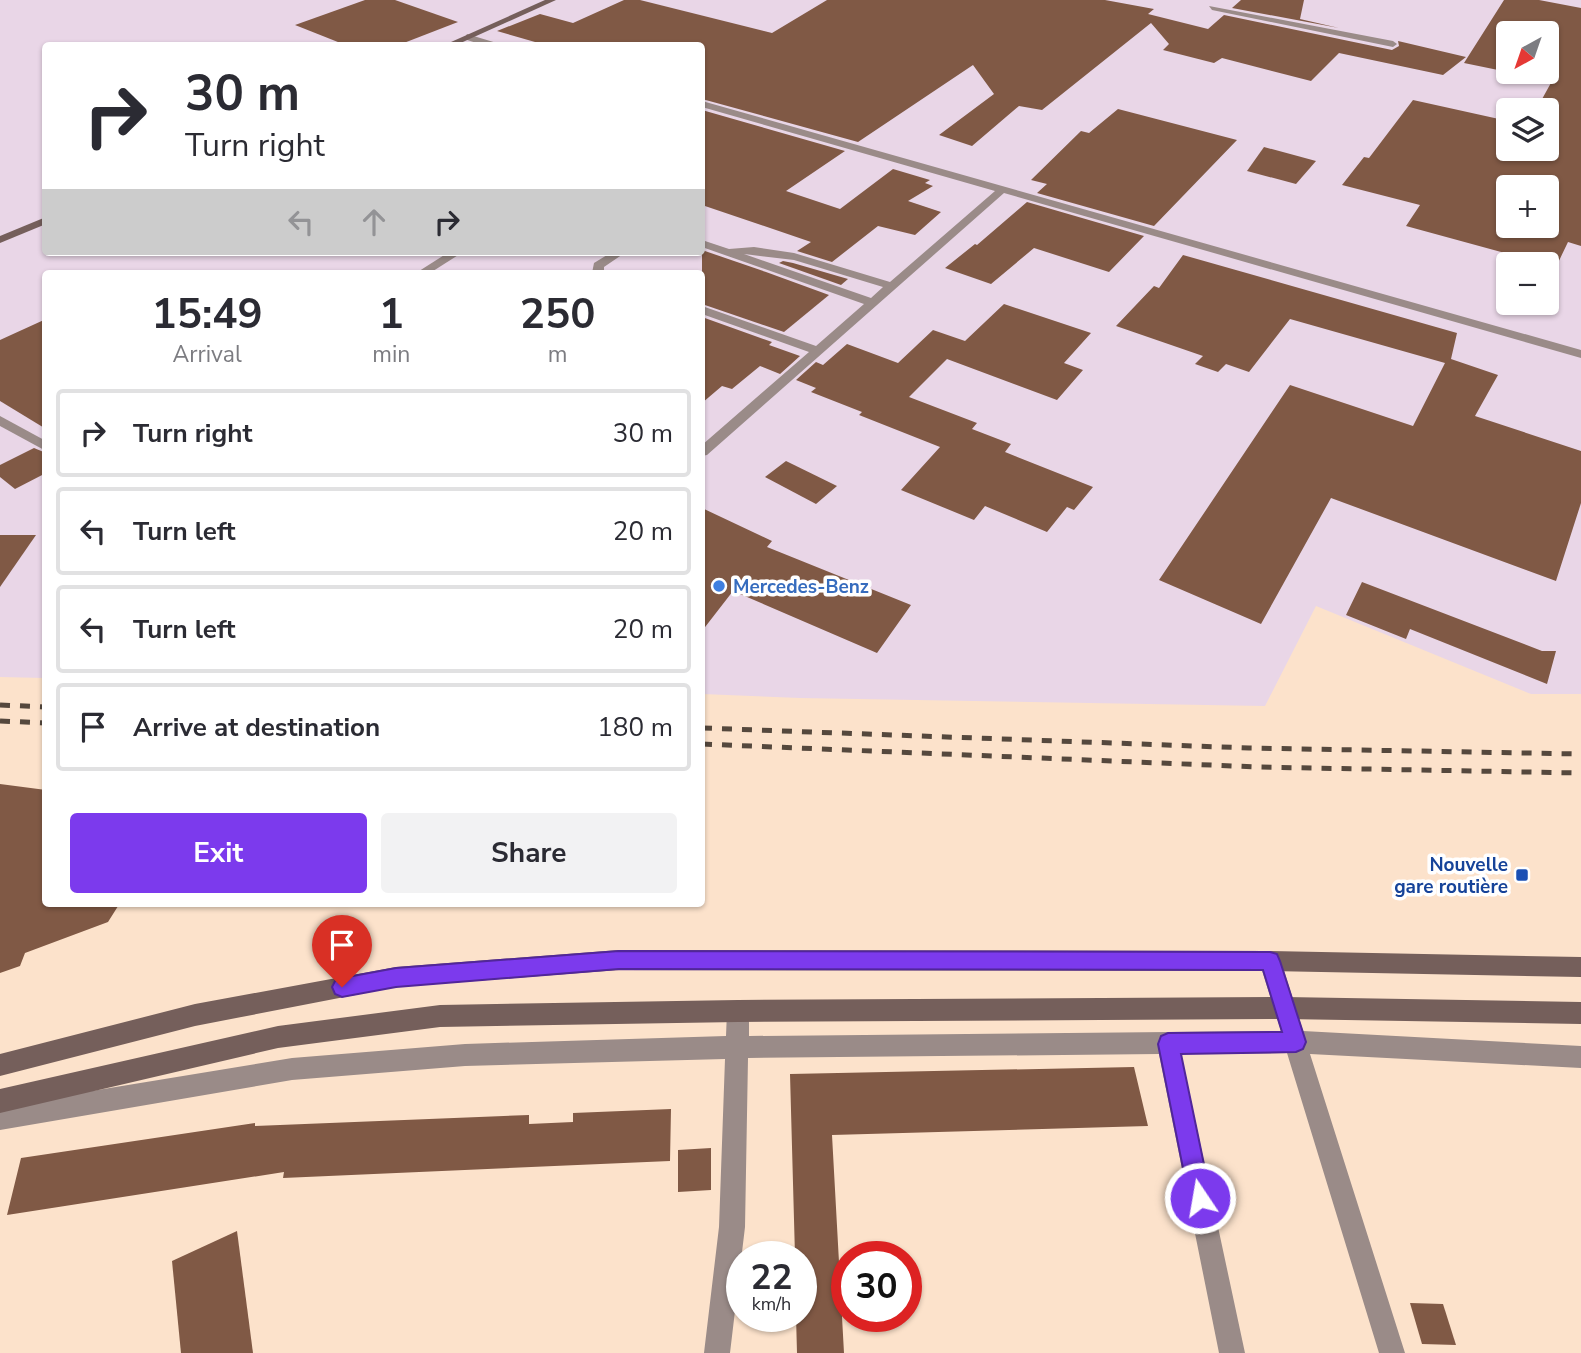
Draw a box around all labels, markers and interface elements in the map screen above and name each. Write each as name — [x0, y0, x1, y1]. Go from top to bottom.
north arrow — [1496, 21, 1559, 84]
map controls — [1496, 21, 1559, 315]
text: 30 m — [185, 60, 300, 127]
icon: right — [70, 70, 161, 161]
button: layers — [1496, 98, 1559, 161]
text: Turn right — [185, 124, 325, 167]
button: + — [1496, 175, 1559, 238]
icon: left — [282, 203, 320, 241]
icon: ahead — [355, 203, 393, 241]
icon: right — [428, 203, 466, 241]
button: − — [1496, 252, 1559, 315]
text: 15:49 — [152, 286, 263, 343]
text: 1 — [379, 286, 404, 343]
text: 250 — [520, 286, 595, 343]
text: Arrival — [173, 339, 242, 370]
text: min — [372, 339, 410, 370]
text: m — [548, 339, 568, 370]
icon: right — [74, 414, 112, 452]
text: Turn right — [133, 416, 252, 451]
text: 30 m — [613, 416, 673, 451]
icon: left — [74, 512, 112, 550]
text: Turn left — [133, 514, 236, 549]
text: 20 m — [613, 514, 673, 549]
place label: Mercedes-Benz — [733, 574, 869, 600]
marker: Mercedes-Benz — [711, 578, 727, 594]
icon: left — [74, 610, 112, 648]
text: Turn left — [133, 612, 236, 647]
text: 20 m — [613, 612, 673, 647]
icon: arrive — [74, 708, 112, 746]
text: Arrive at destination — [133, 710, 380, 745]
text: 180 m — [597, 710, 673, 745]
button: Exit — [70, 813, 367, 893]
button: Share — [381, 813, 677, 893]
place label: Nouvelle gare routière — [1394, 852, 1508, 900]
marker: Nouvelle gare routière — [1514, 867, 1530, 883]
pin — [312, 915, 372, 987]
icon: arrive — [323, 926, 361, 964]
position arrow — [1163, 1161, 1237, 1235]
speed limit sign: 30 — [831, 1241, 922, 1332]
text: 22 — [750, 1254, 793, 1301]
text: km/h — [752, 1292, 791, 1316]

